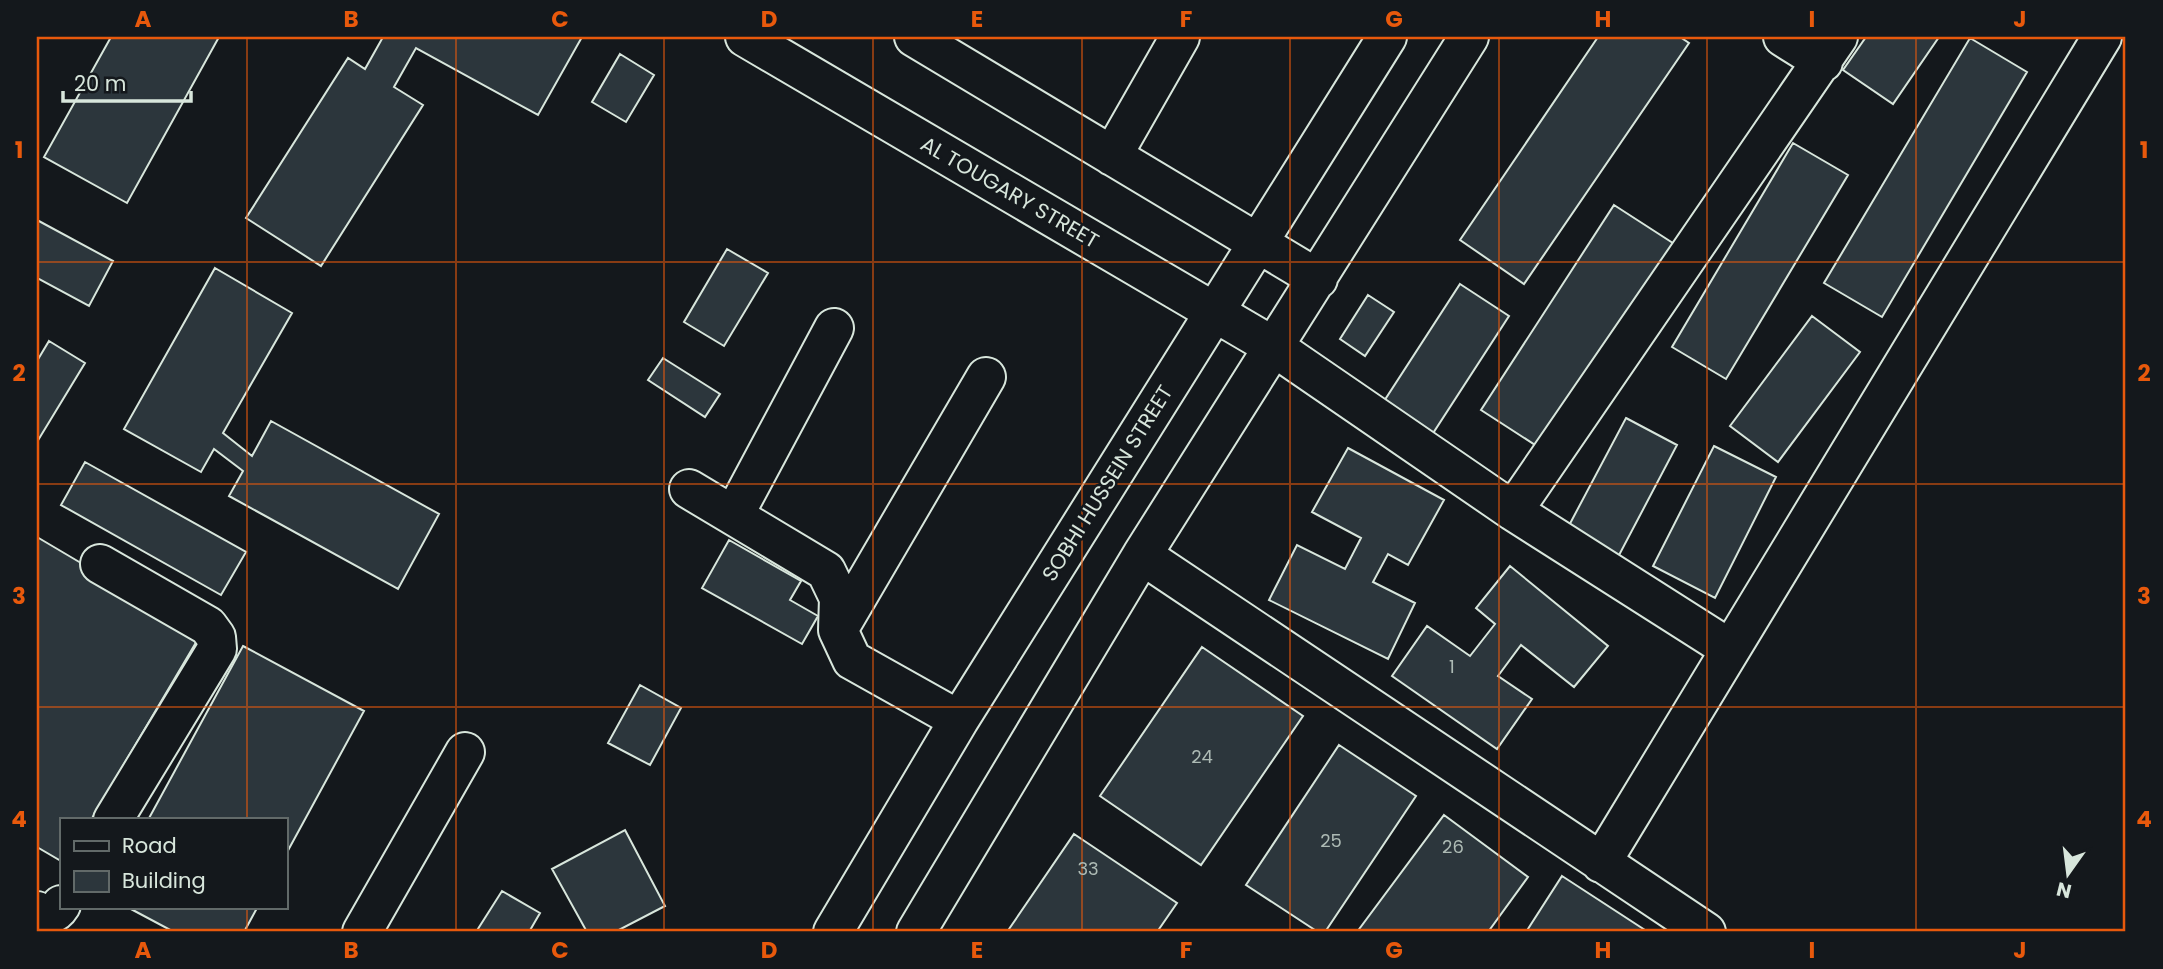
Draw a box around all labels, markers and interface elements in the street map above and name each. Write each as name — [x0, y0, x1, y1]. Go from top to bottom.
text: A — [135, 3, 152, 35]
text: B — [343, 3, 359, 35]
text: C — [551, 3, 569, 35]
text: D — [761, 3, 777, 35]
text: E — [971, 3, 983, 35]
text: F — [1180, 3, 1192, 35]
text: G — [1385, 3, 1403, 35]
text: H — [1595, 3, 1611, 35]
text: I — [1809, 3, 1815, 35]
text: J — [2013, 3, 2027, 35]
scale bar — [63, 60, 191, 104]
text: 20 m — [74, 69, 127, 98]
street label: AL TOUGARY STREET — [916, 129, 1104, 255]
text: 1 — [15, 134, 23, 166]
text: 1 — [2140, 134, 2148, 166]
text: 2 — [12, 357, 26, 389]
text: 2 — [2137, 357, 2151, 389]
street label: SOBHI HUSSEIN STREET — [1035, 379, 1179, 587]
text: 3 — [12, 580, 26, 612]
text: 3 — [2137, 580, 2151, 612]
house number: 1 — [1449, 654, 1455, 679]
house number: 24 — [1191, 744, 1213, 769]
text: 4 — [11, 803, 27, 835]
text: 4 — [2136, 803, 2152, 835]
legend — [60, 818, 287, 909]
house number: 25 — [1320, 828, 1342, 853]
text: Road — [122, 831, 177, 860]
house number: 26 — [1442, 834, 1464, 859]
north arrow — [2034, 839, 2104, 909]
house number: 33 — [1077, 856, 1099, 881]
text: Building — [122, 866, 206, 895]
text: N — [2054, 875, 2074, 905]
text: A — [135, 934, 152, 966]
text: B — [343, 934, 359, 966]
text: C — [551, 934, 569, 966]
text: D — [761, 934, 777, 966]
text: E — [971, 934, 983, 966]
text: F — [1180, 934, 1192, 966]
text: G — [1385, 934, 1403, 966]
text: H — [1595, 934, 1611, 966]
text: I — [1809, 934, 1815, 966]
text: J — [2013, 934, 2027, 966]

